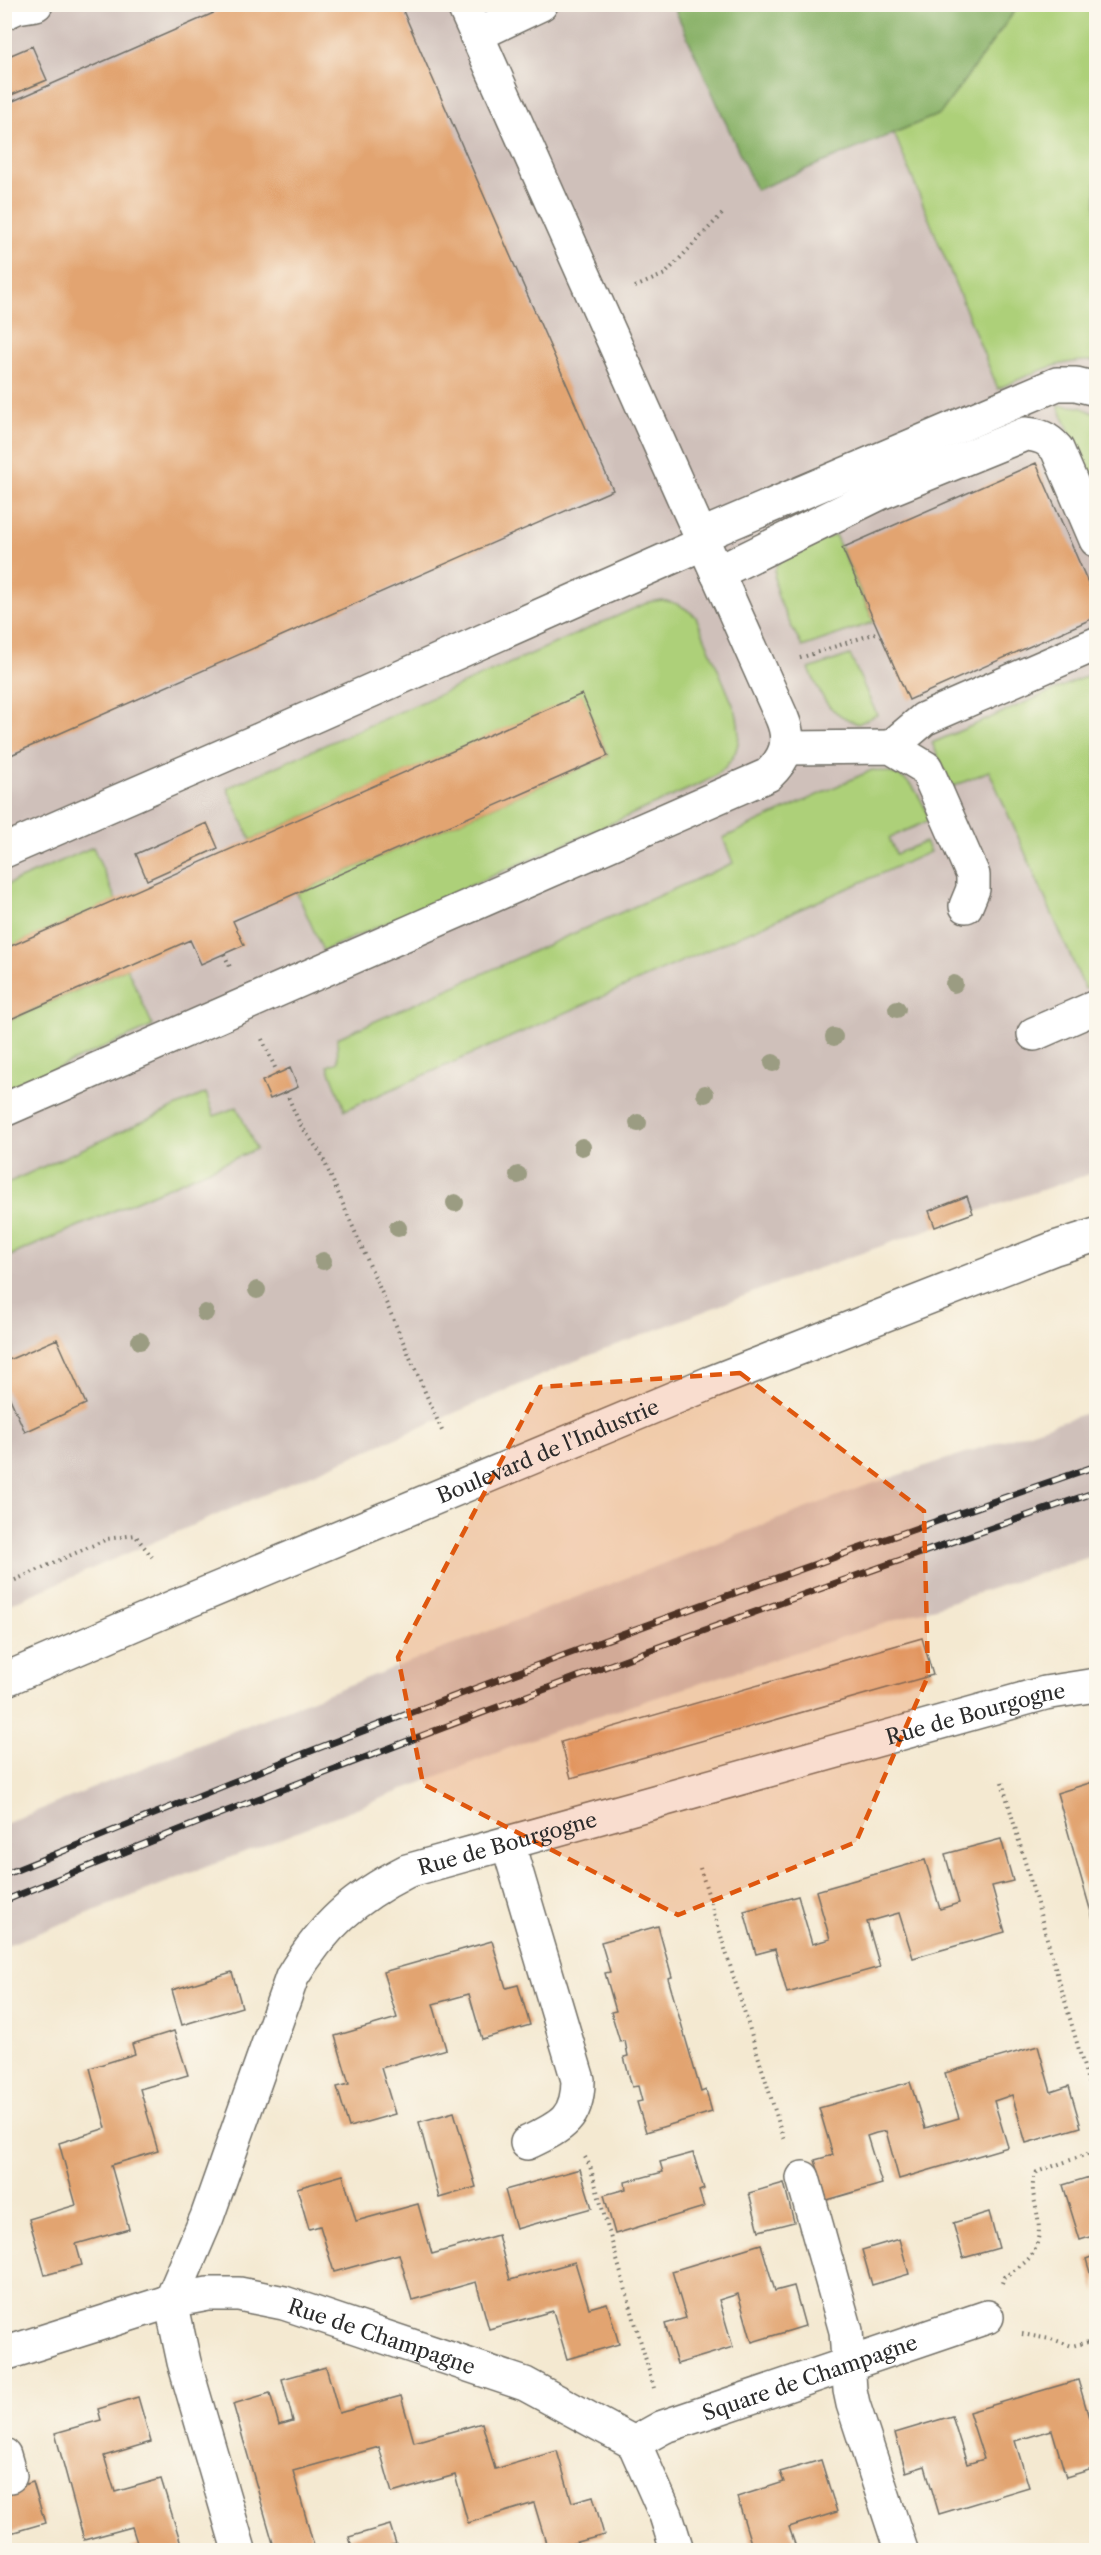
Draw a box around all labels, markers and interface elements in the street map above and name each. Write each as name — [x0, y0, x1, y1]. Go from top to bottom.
street label: Boulevard de l'Industrie — [433, 1393, 662, 1508]
street label: Rue de Bourgogne — [883, 1678, 1067, 1749]
street label: Rue de Bourgogne — [415, 1806, 600, 1880]
street label: Rue de Champagne — [285, 2293, 479, 2379]
street label: Square de Champagne — [699, 2329, 920, 2425]

